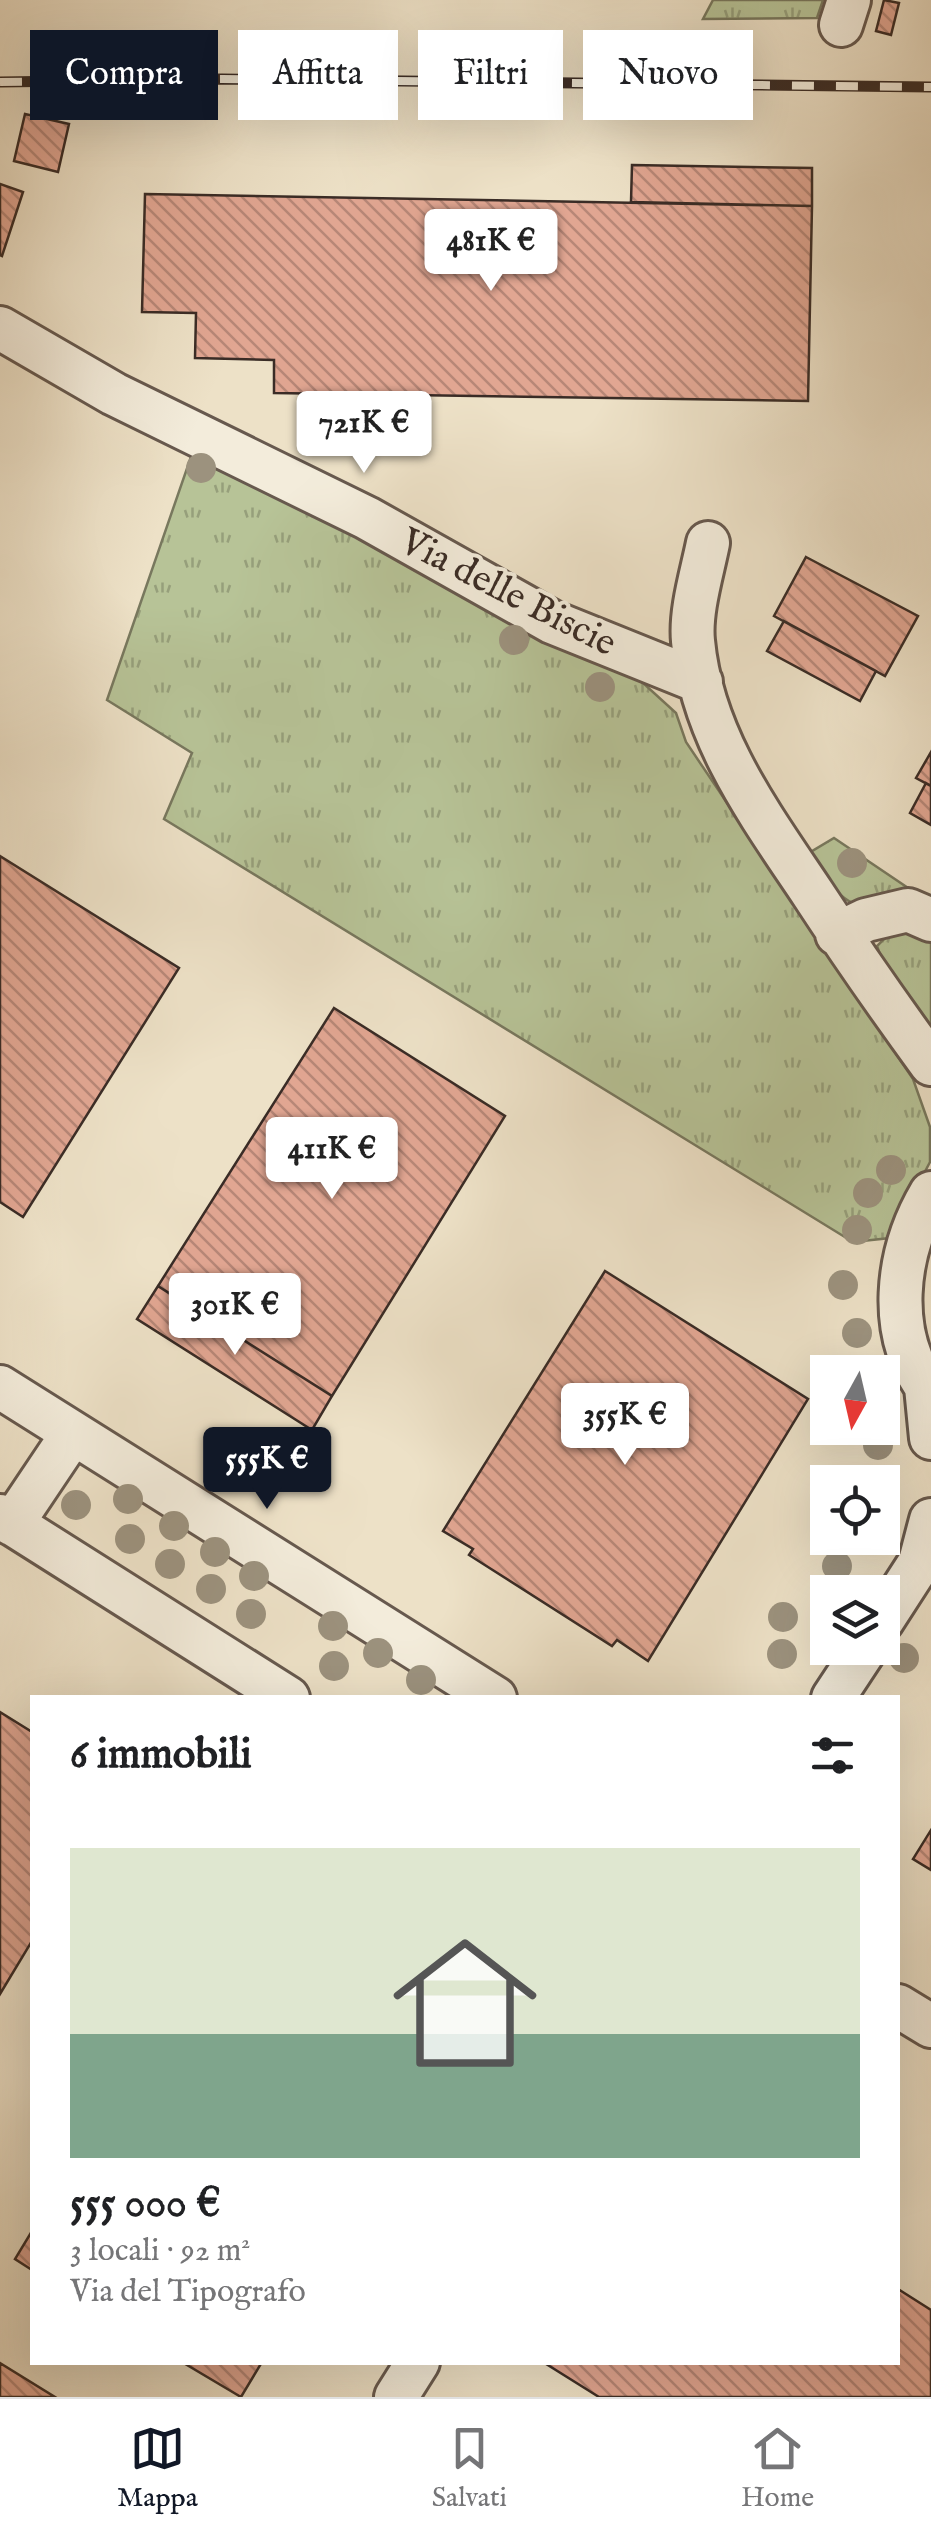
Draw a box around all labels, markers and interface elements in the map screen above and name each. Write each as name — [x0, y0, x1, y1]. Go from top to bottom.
chip: Compra — [30, 30, 218, 120]
chip: Affitta — [238, 30, 398, 120]
chip: Filtri — [418, 30, 563, 120]
chip: Nuovo — [583, 30, 753, 120]
pin: 481K € — [410, 209, 572, 294]
text: 481K € — [446, 221, 536, 262]
pin: 721K € — [283, 391, 445, 476]
text: 721K € — [319, 403, 409, 444]
street label: Via delle Biscie — [391, 518, 624, 669]
pin: 411K € — [251, 1117, 413, 1202]
text: 411K € — [288, 1129, 376, 1170]
pin: 301K € — [154, 1273, 316, 1358]
text: 301K € — [191, 1285, 279, 1326]
north arrow — [810, 1355, 900, 1445]
map controls — [810, 1355, 900, 1665]
pin: 355K € — [544, 1383, 706, 1468]
text: 355K € — [583, 1395, 667, 1436]
pin: 555K € — [186, 1427, 348, 1512]
text: 555K € — [225, 1439, 309, 1480]
button: locate — [810, 1465, 900, 1555]
button: layers — [810, 1575, 900, 1665]
icon: filters — [805, 1728, 860, 1783]
text: 6 immobili — [70, 1729, 252, 1782]
icon: home — [375, 1913, 555, 2093]
text: 555 000 € — [70, 2178, 221, 2231]
text: 3 locali · 92 m² — [70, 2231, 250, 2272]
text: Via del Tipografo — [70, 2272, 306, 2313]
tab: Mappa — [117, 2421, 198, 2516]
tab: Salvati — [432, 2421, 507, 2516]
tab: Home — [741, 2421, 814, 2516]

